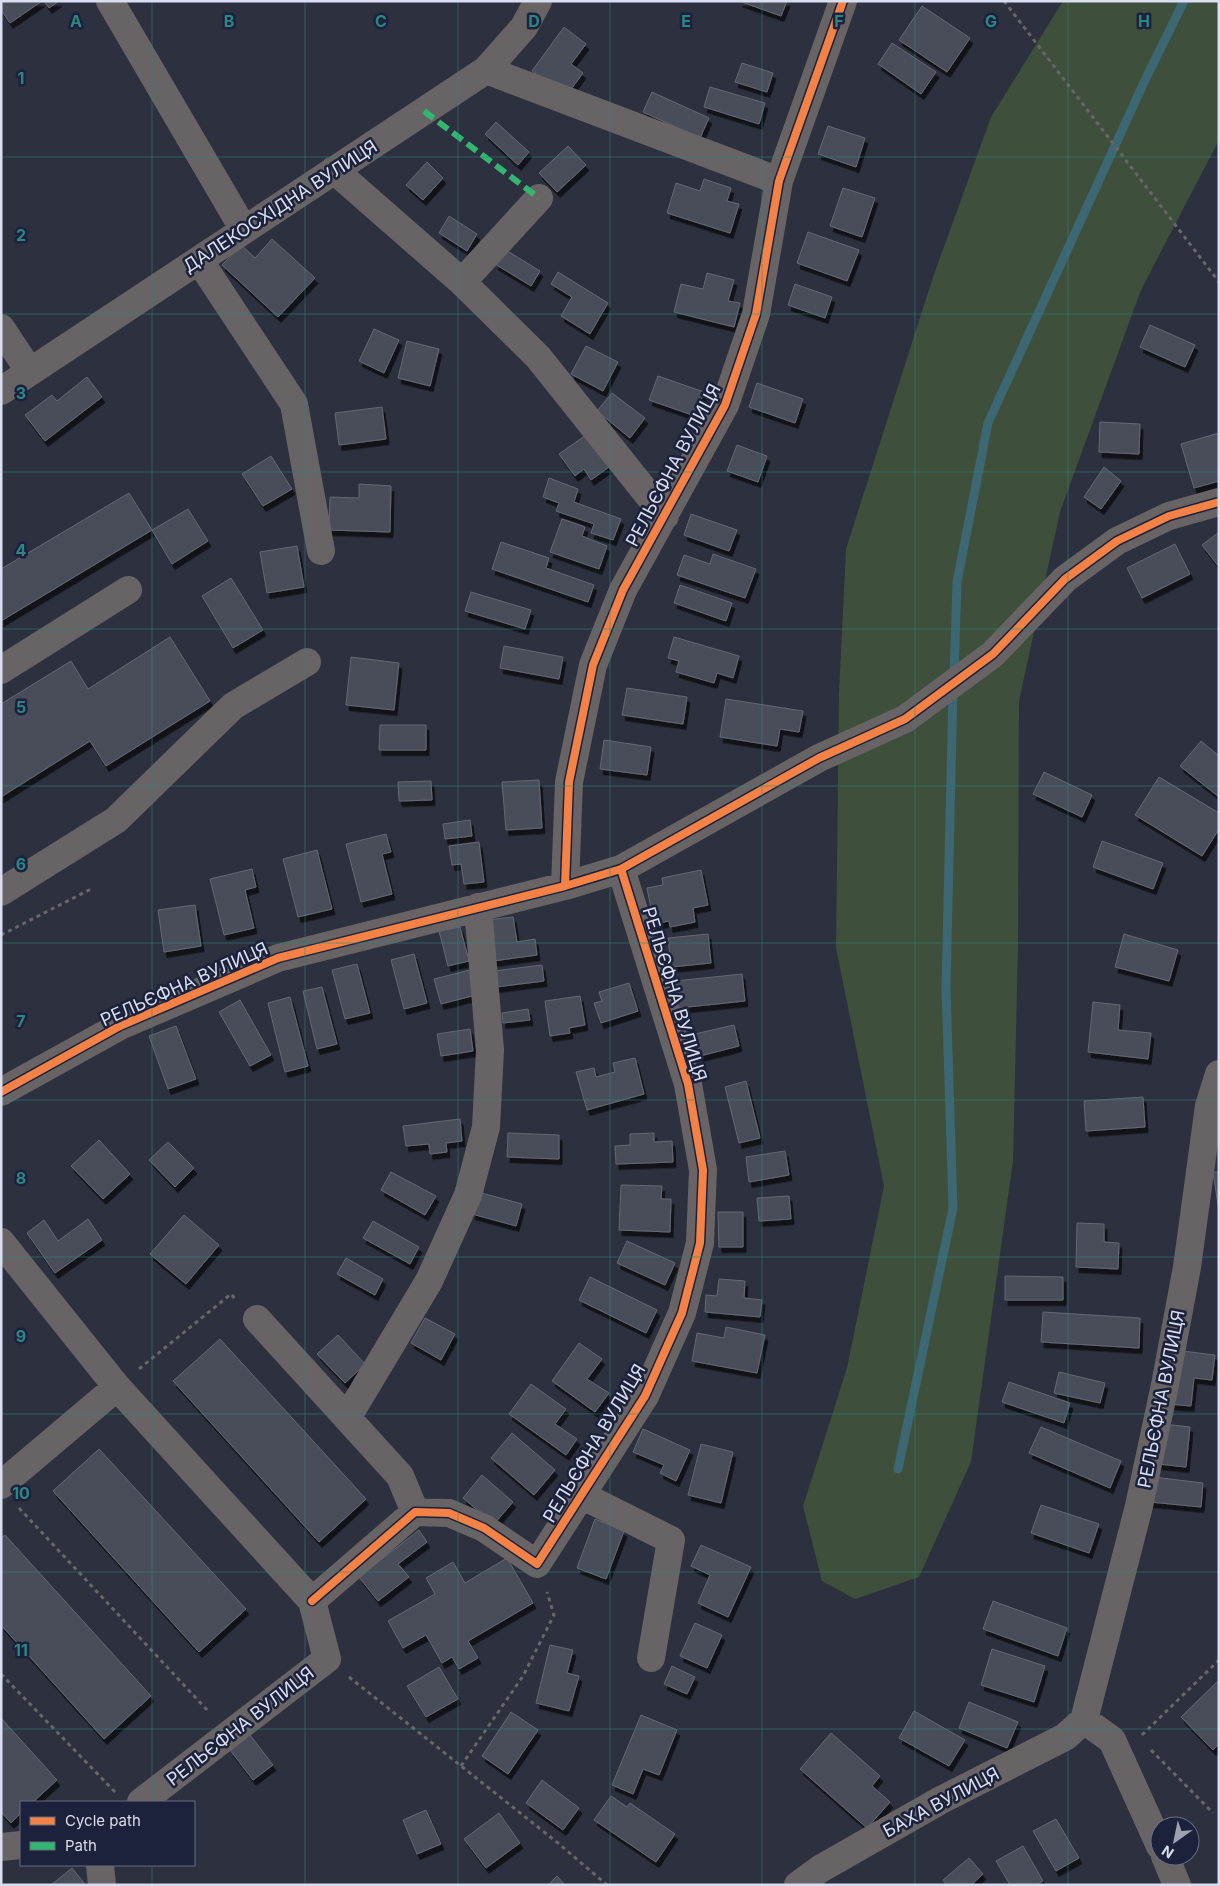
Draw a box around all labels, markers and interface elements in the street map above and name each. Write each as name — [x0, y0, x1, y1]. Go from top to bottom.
text: A — [70, 11, 82, 31]
text: B — [224, 11, 234, 31]
text: C — [375, 11, 387, 31]
text: D — [528, 11, 540, 31]
text: E — [681, 11, 691, 31]
text: F — [834, 11, 844, 31]
text: G — [985, 11, 997, 31]
text: H — [1138, 11, 1150, 31]
text: 1 — [18, 68, 24, 88]
street label: ДАЛЕКОСХІДНА ВУЛИЦЯ — [179, 135, 381, 277]
text: 2 — [16, 225, 26, 245]
street label: РЕЛЬЄФНА ВУЛИЦЯ — [621, 380, 725, 550]
text: 3 — [16, 383, 26, 403]
text: 4 — [16, 540, 27, 560]
text: 5 — [16, 697, 26, 717]
text: 6 — [16, 854, 26, 874]
street label: РЕЛЬЄФНА ВУЛИЦЯ — [638, 904, 712, 1084]
street label: РЕЛЬЄФНА ВУЛИЦЯ — [97, 938, 271, 1030]
text: 7 — [16, 1011, 26, 1031]
text: 8 — [16, 1168, 26, 1188]
street label: РЕЛЬЄФНА ВУЛИЦЯ — [1133, 1308, 1189, 1490]
text: 9 — [16, 1326, 26, 1346]
street label: РЕЛЬЄФНА ВУЛИЦЯ — [538, 1360, 650, 1526]
text: 10 — [12, 1483, 30, 1503]
text: 11 — [14, 1640, 28, 1660]
street label: РЕЛЬЄФНА ВУЛИЦЯ — [162, 1662, 318, 1790]
street label: БАХА ВУЛИЦЯ — [879, 1763, 1003, 1841]
legend — [20, 1801, 195, 1866]
text: Cycle path — [65, 1811, 141, 1830]
north arrow — [1150, 1816, 1200, 1866]
text: Path — [65, 1836, 97, 1855]
text: N — [1159, 1842, 1177, 1862]

